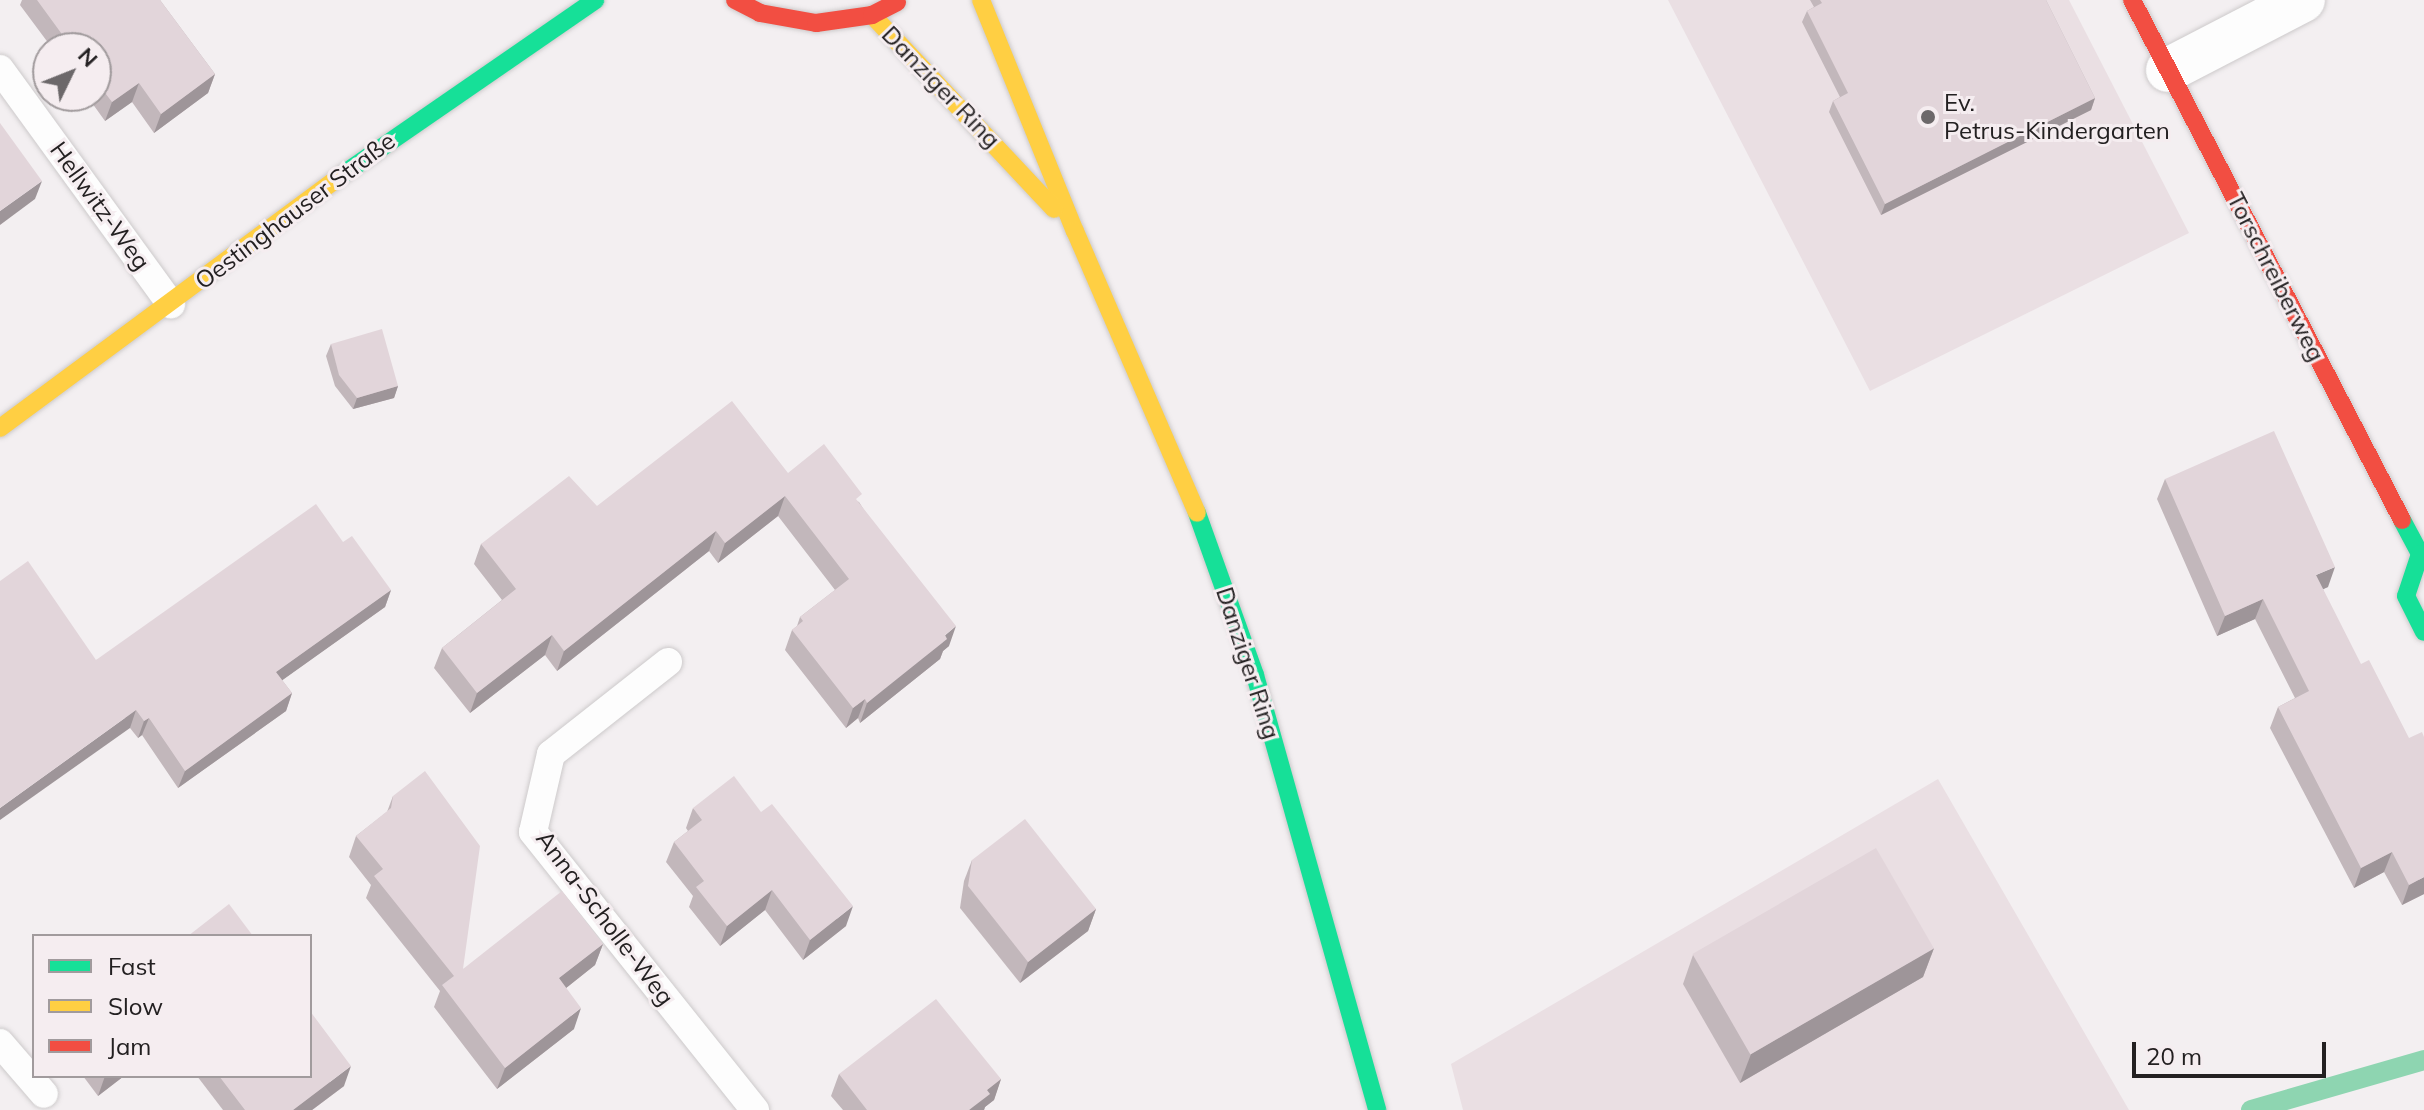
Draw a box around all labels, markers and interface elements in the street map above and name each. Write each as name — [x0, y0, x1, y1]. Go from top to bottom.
street label: Danziger Ring — [876, 20, 1006, 154]
north arrow — [32, 32, 112, 112]
text: N — [72, 41, 104, 73]
place label: Ev. Petrus-Kindergarten — [1944, 89, 2170, 145]
marker: Ev. Petrus-Kindergarten — [1919, 108, 1937, 126]
street label: Oestinghauser Straße — [189, 126, 401, 296]
street label: Hellwitz-Weg — [44, 136, 156, 276]
street label: Torschreiberweg — [2221, 188, 2331, 366]
street label: Danziger Ring — [1210, 583, 1286, 743]
street label: Anna-Scholle-Weg — [530, 825, 680, 1011]
legend — [32, 934, 312, 1078]
text: Fast — [108, 951, 156, 981]
text: Slow — [108, 991, 163, 1021]
scale bar — [2136, 1026, 2330, 1076]
text: Jam — [108, 1031, 151, 1061]
text: 20 m — [2146, 1041, 2202, 1071]

